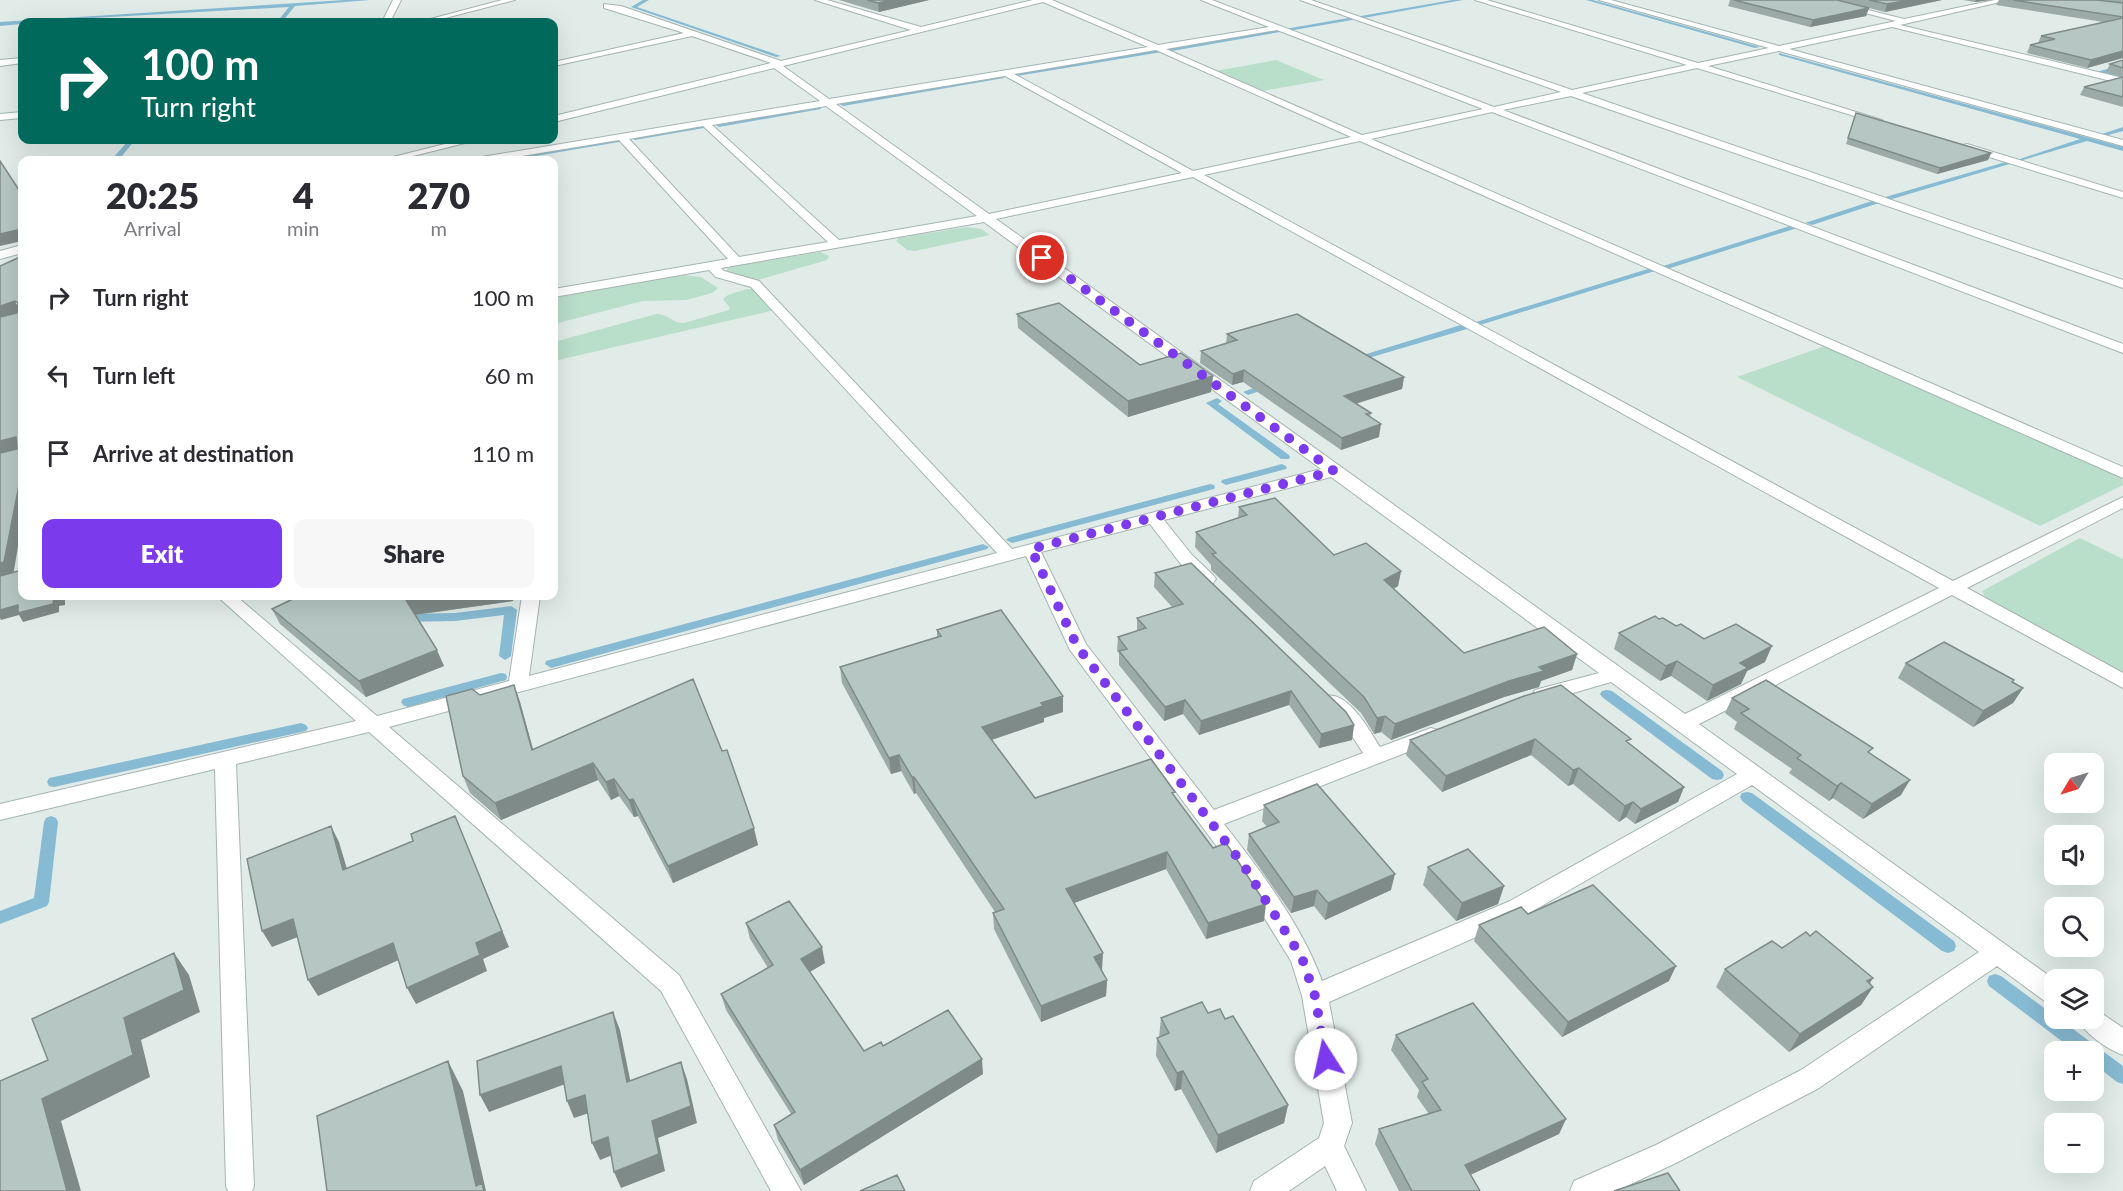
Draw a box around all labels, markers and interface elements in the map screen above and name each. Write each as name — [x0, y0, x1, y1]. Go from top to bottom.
text: 100 m — [141, 39, 259, 89]
icon: right — [42, 42, 120, 120]
text: Turn right — [141, 90, 256, 123]
text: 20:25 — [106, 173, 199, 217]
text: 4 — [293, 173, 314, 217]
text: 270 — [407, 173, 470, 217]
text: Arrival — [124, 216, 181, 240]
text: min — [287, 216, 319, 240]
text: m — [430, 216, 447, 240]
pin — [1016, 232, 1067, 283]
icon: arrive — [1025, 241, 1058, 274]
icon: right — [42, 281, 75, 314]
text: Turn right — [93, 284, 188, 311]
text: 100 m — [472, 284, 534, 311]
icon: left — [42, 359, 75, 392]
text: Turn left — [93, 362, 175, 389]
text: 60 m — [485, 362, 534, 389]
icon: arrive — [42, 437, 75, 470]
text: Arrive at destination — [93, 440, 294, 467]
text: 110 m — [472, 440, 534, 467]
button: Exit — [42, 519, 282, 588]
button: Share — [294, 519, 534, 588]
north arrow — [2044, 753, 2104, 813]
map controls — [2044, 753, 2104, 1173]
button: sound — [2044, 825, 2104, 885]
button: search — [2044, 897, 2104, 957]
button: layers — [2044, 969, 2104, 1029]
position arrow — [1294, 1027, 1358, 1091]
button: + — [2044, 1041, 2104, 1101]
button: − — [2044, 1113, 2104, 1173]

